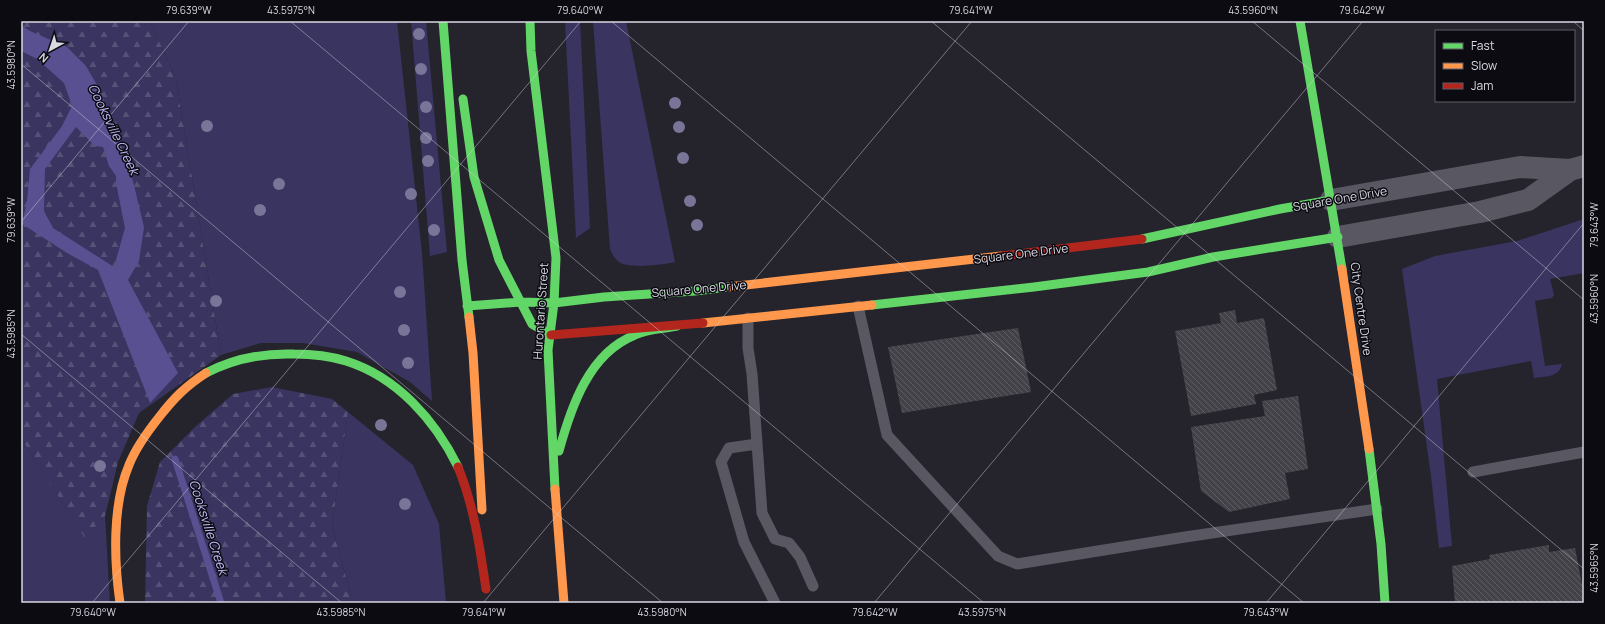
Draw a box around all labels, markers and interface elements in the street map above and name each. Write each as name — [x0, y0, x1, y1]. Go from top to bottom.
text: 79.639°W — [166, 3, 212, 17]
text: 43.5975°N — [267, 3, 315, 17]
text: 79.640°W — [557, 3, 603, 17]
text: 79.641°W — [949, 3, 993, 17]
text: 43.5960°N — [1228, 3, 1278, 17]
text: 79.642°W — [1339, 3, 1385, 17]
north arrow — [30, 30, 70, 70]
legend — [1435, 30, 1575, 102]
text: Fast — [1471, 37, 1495, 54]
text: 43.5980°N — [4, 40, 18, 90]
text: N — [35, 50, 51, 66]
text: Slow — [1471, 57, 1497, 74]
text: Jam — [1471, 77, 1493, 94]
water label: Cooksville Creek — [84, 81, 145, 180]
street label: Square One Drive — [1292, 182, 1388, 215]
text: 79.639°W — [4, 197, 18, 243]
text: 79.643°W — [1587, 202, 1601, 248]
street label: Square One Drive — [973, 239, 1069, 268]
street label: City Centre Drive — [1347, 261, 1376, 357]
street label: Hurontario Street — [529, 262, 552, 360]
text: 43.5960°N — [1587, 274, 1601, 324]
street label: Square One Drive — [651, 276, 747, 301]
text: 43.5985°N — [4, 309, 18, 358]
water label: Cooksville Creek — [185, 477, 234, 579]
text: 43.5965°N — [1587, 543, 1601, 593]
text: 79.640°W — [70, 605, 116, 619]
text: 43.5985°N — [317, 605, 366, 619]
text: 79.641°W — [462, 605, 506, 619]
text: 43.5980°N — [637, 605, 687, 619]
text: 79.642°W — [852, 605, 898, 619]
text: 43.5975°N — [958, 605, 1006, 619]
text: 79.643°W — [1243, 605, 1289, 619]

